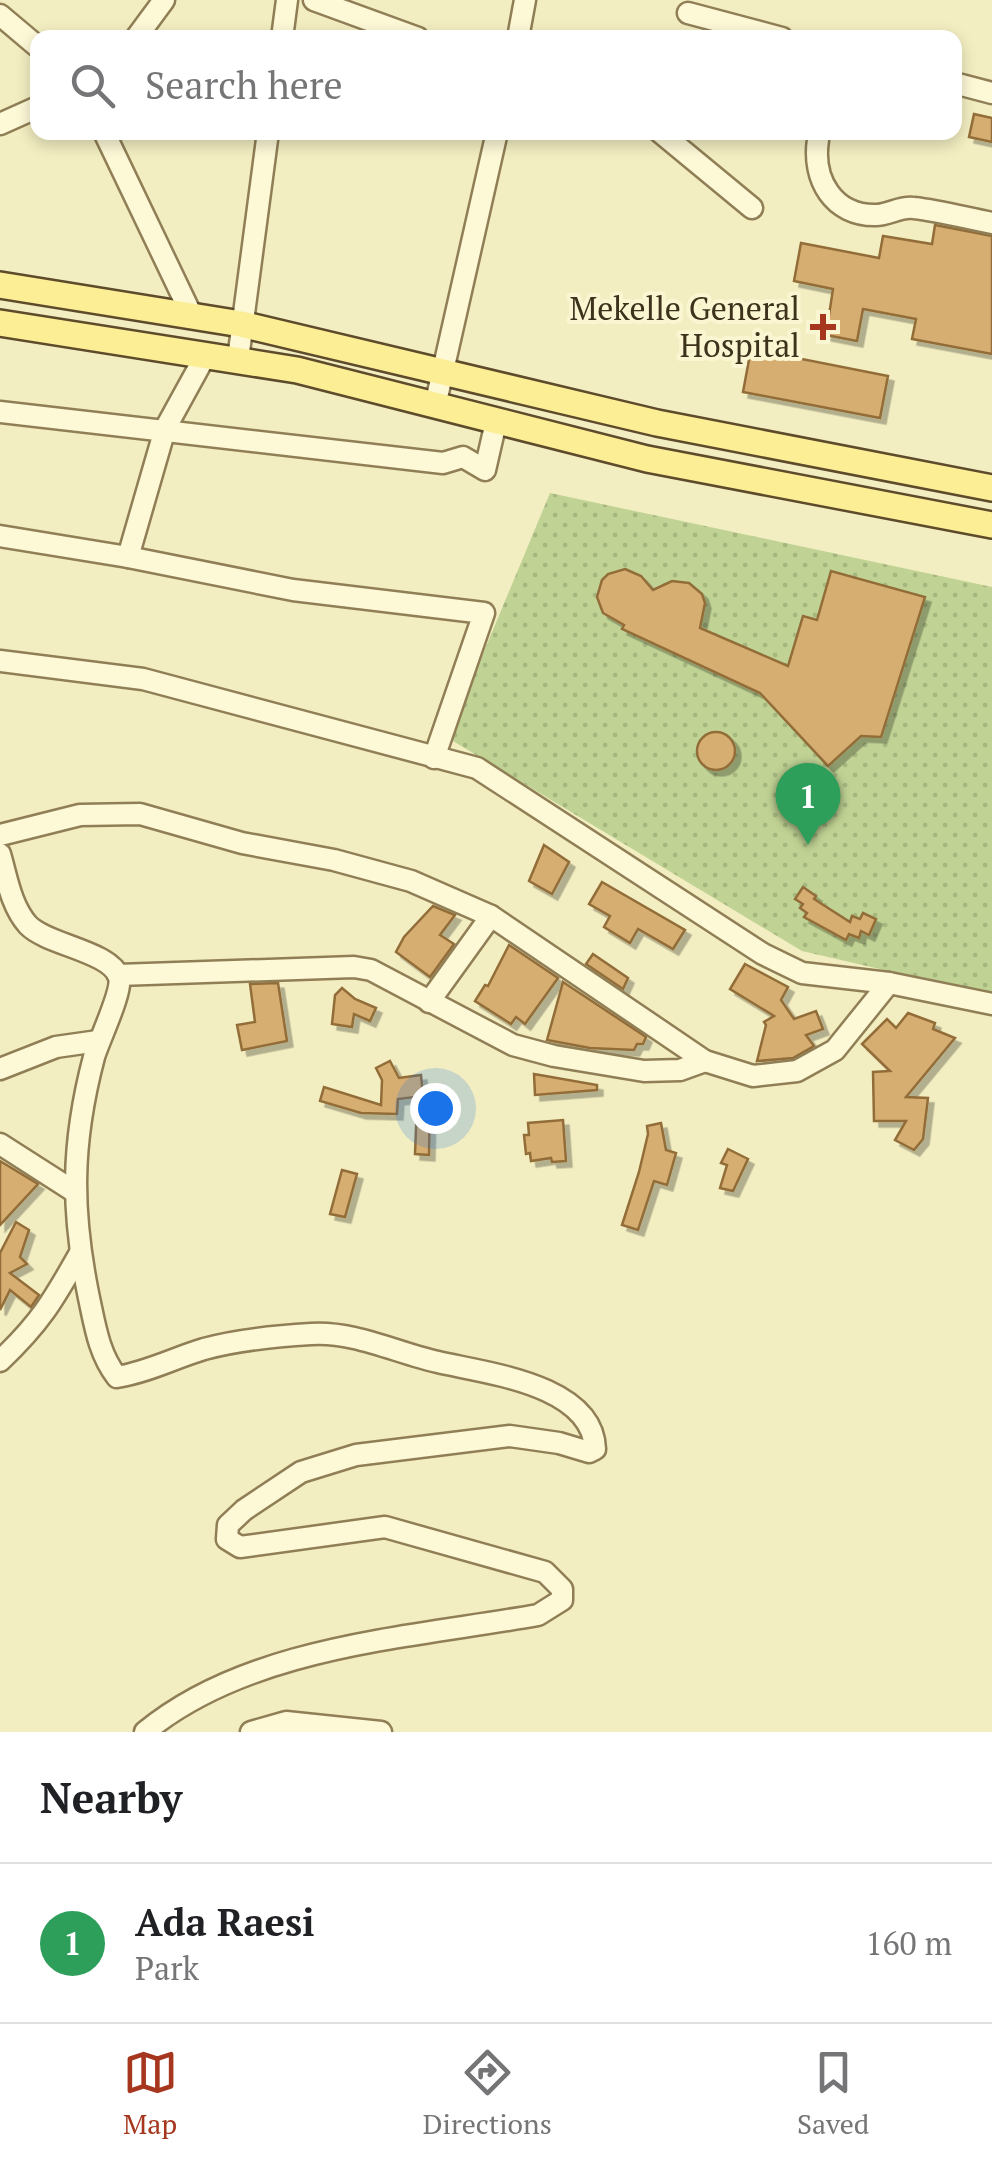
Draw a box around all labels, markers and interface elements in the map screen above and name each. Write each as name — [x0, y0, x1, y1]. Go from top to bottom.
search box — [30, 30, 962, 140]
icon: search — [65, 58, 120, 113]
text: Search here — [145, 60, 343, 110]
place label: Mekelle General Hospital — [570, 287, 800, 366]
marker: Mekelle General Hospital — [810, 314, 836, 340]
pin: 1 — [776, 762, 840, 845]
your location — [410, 1083, 461, 1134]
text: Nearby — [40, 1769, 182, 1825]
text: Ada Raesi — [135, 1897, 315, 1947]
text: 1 — [63, 1922, 82, 1964]
text: 160 m — [865, 1922, 952, 1964]
text: Park — [135, 1947, 199, 1989]
tab: Map — [123, 2045, 178, 2142]
tab: Directions — [423, 2045, 552, 2142]
tab: Saved — [797, 2045, 869, 2142]

